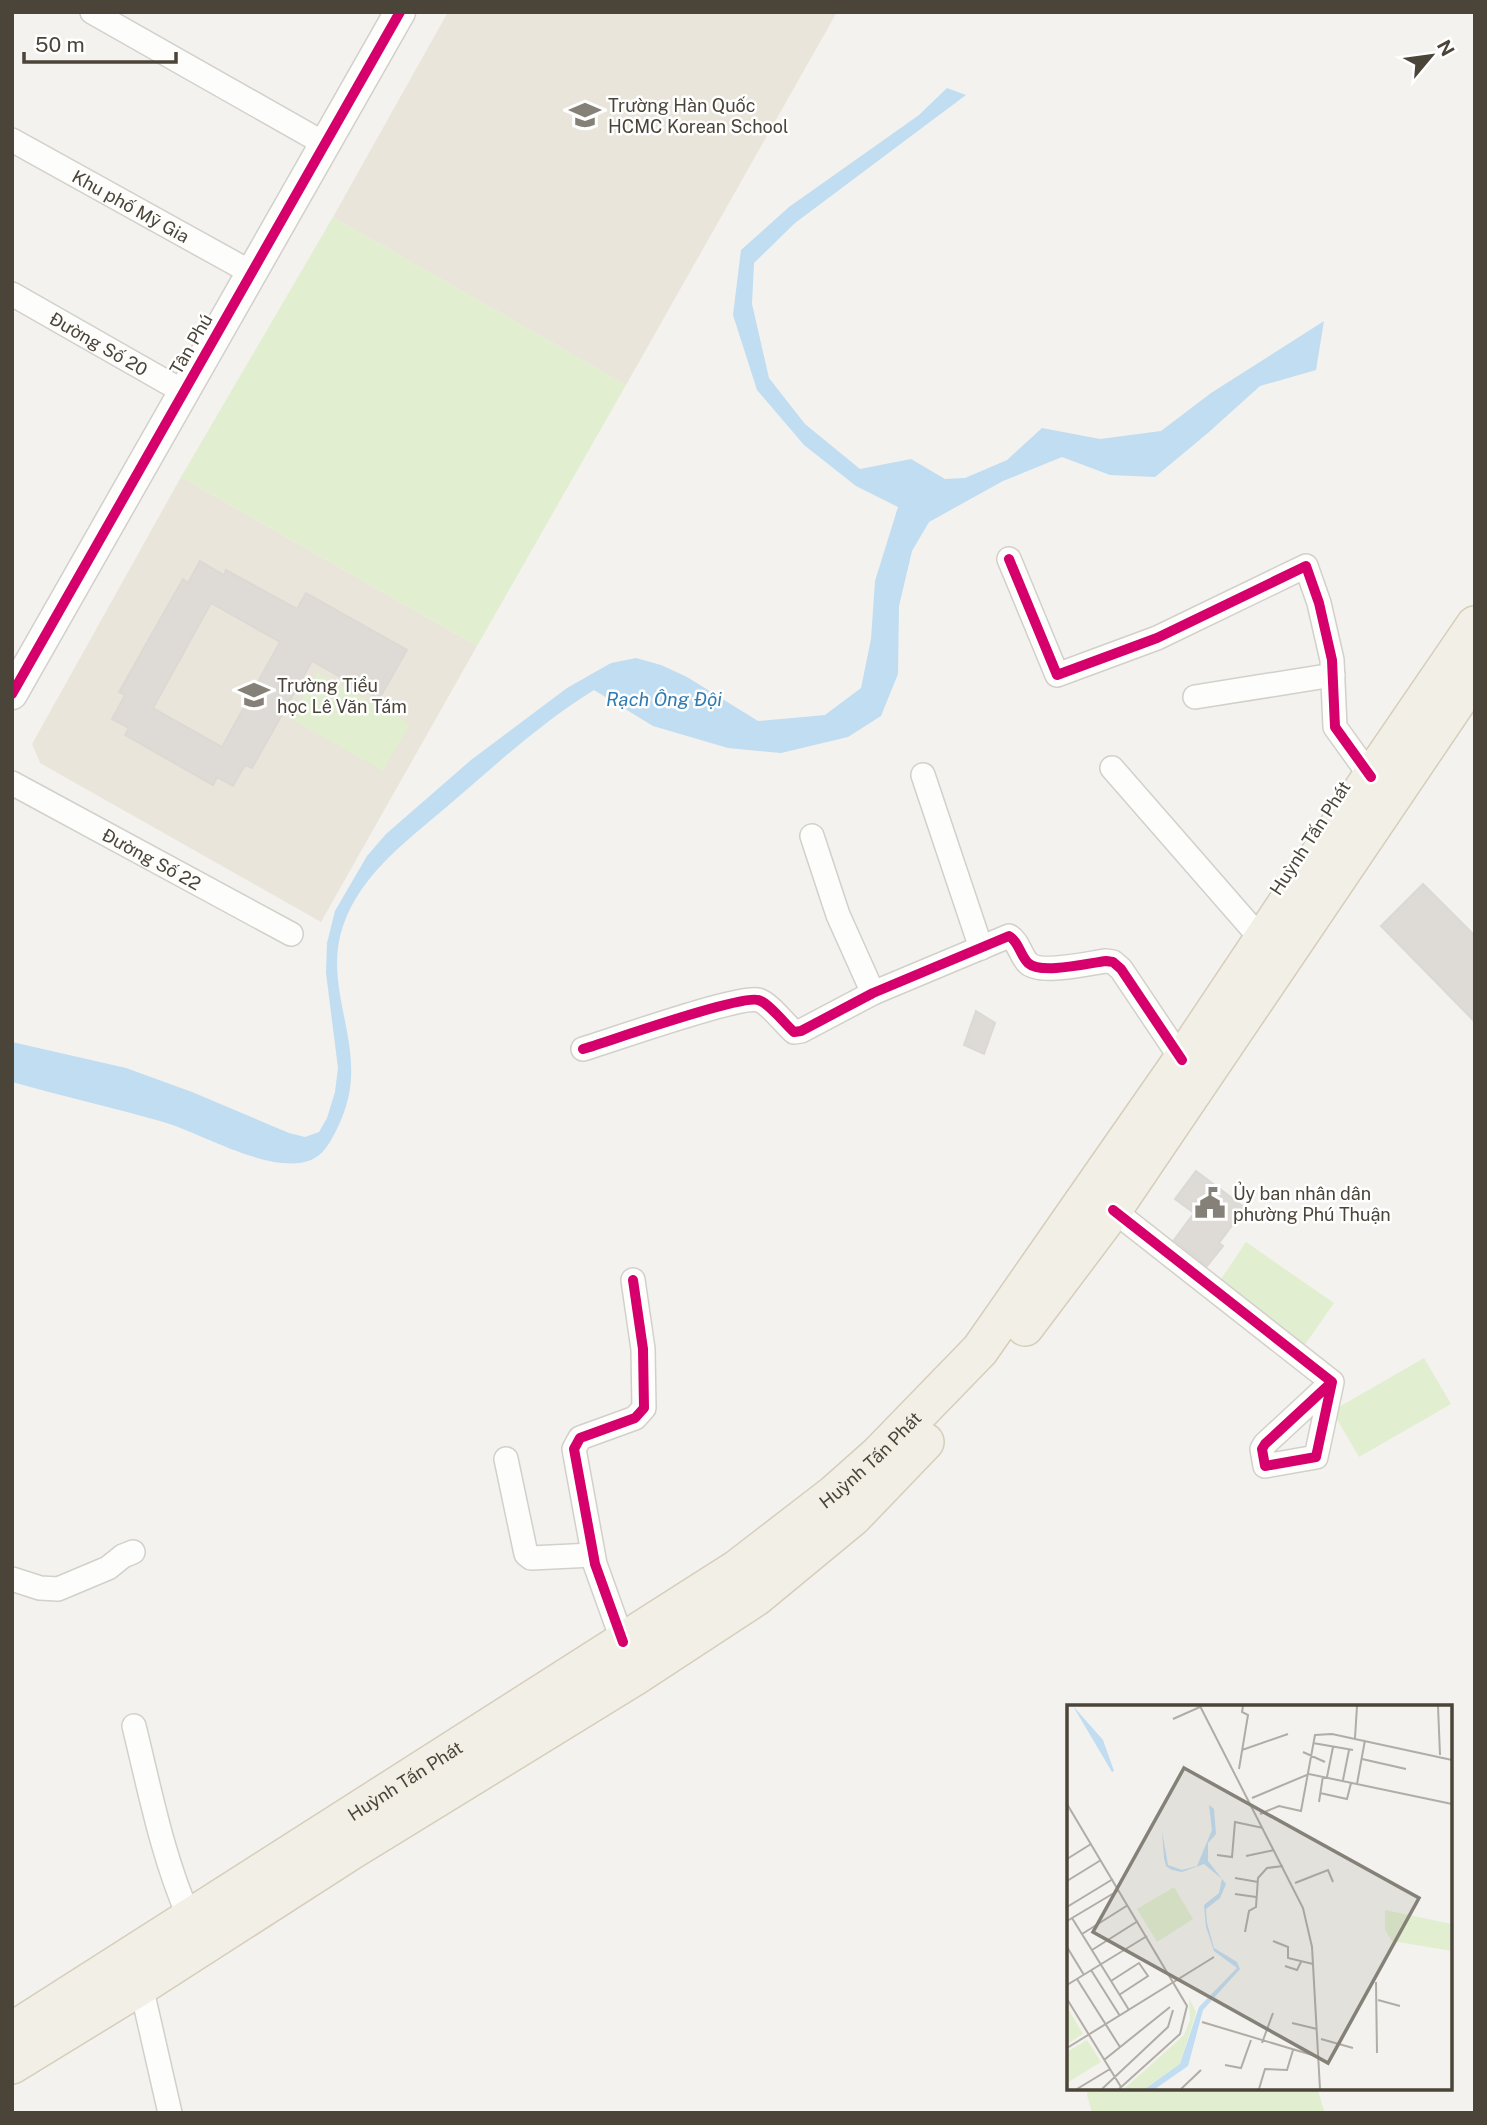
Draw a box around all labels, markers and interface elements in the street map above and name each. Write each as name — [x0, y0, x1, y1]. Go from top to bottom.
scale bar — [24, 21, 177, 65]
north arrow — [1396, 21, 1466, 91]
text: 50 m — [35, 32, 85, 57]
text: N — [1433, 36, 1459, 60]
place label: Trường Hàn Quốc HCMC Korean School — [608, 95, 788, 137]
school or university icon: Trường Hàn Quốc HCMC Korean School — [568, 98, 602, 132]
street label: Khu phố Mỹ Gia — [69, 165, 193, 247]
street label: Đường Số 20 — [46, 307, 152, 380]
street label: Tân Phú — [165, 310, 217, 378]
place label: Trường Tiểu học Lê Văn Tám — [277, 675, 407, 717]
school or university icon: Trường Tiểu học Lê Văn Tám — [237, 678, 271, 712]
water label: Rạch Ông Đội — [606, 688, 722, 710]
street label: Huỳnh Tấn Phát — [1265, 777, 1355, 899]
street label: Đường Số 22 — [99, 824, 205, 894]
place label: Ủy ban nhân dân phường Phú Thuận — [1233, 1181, 1391, 1225]
public building icon: Ủy ban nhân dân phường Phú Thuận — [1193, 1186, 1227, 1220]
street label: Huỳnh Tấn Phát — [815, 1407, 925, 1512]
inset map — [1067, 1705, 1452, 2090]
street label: Huỳnh Tấn Phát — [344, 1736, 466, 1825]

